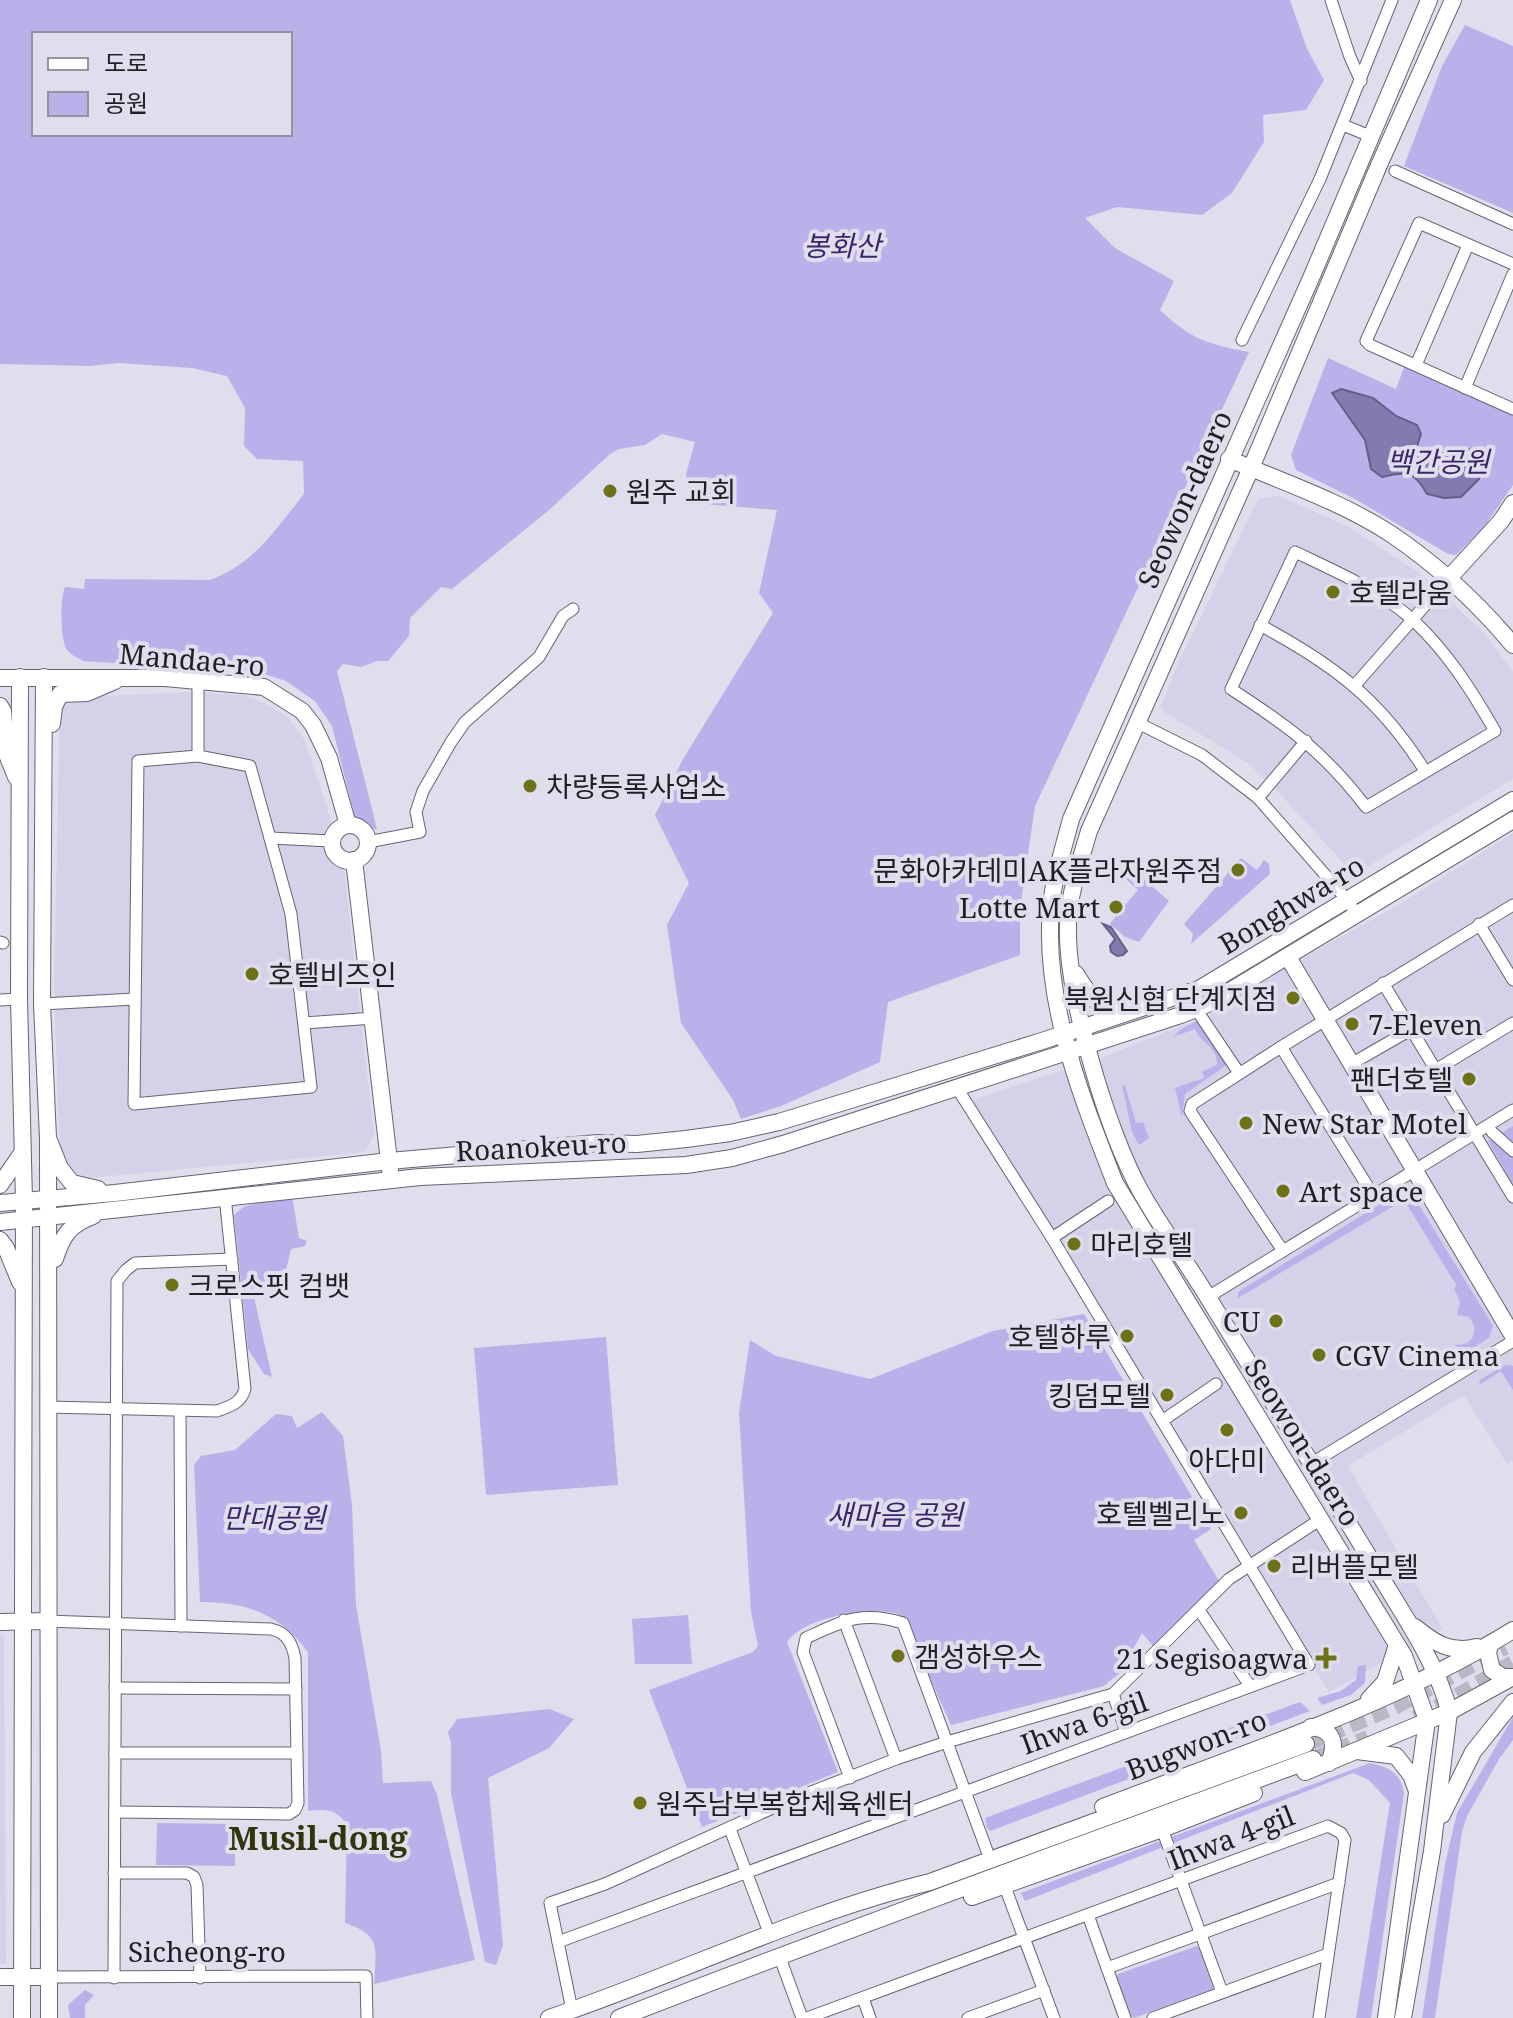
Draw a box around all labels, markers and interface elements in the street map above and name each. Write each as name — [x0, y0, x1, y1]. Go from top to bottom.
legend — [32, 32, 292, 136]
text: 도로 — [104, 46, 148, 79]
text: 공원 — [104, 86, 148, 119]
park label: 봉화산 — [803, 226, 884, 264]
street label: Seowon-daero — [1128, 404, 1240, 594]
park label: 백간공원 — [1386, 442, 1492, 480]
place label: 원주 교회 — [626, 472, 736, 510]
marker: 원주 교회 — [601, 482, 619, 500]
place label: 호텔라움 — [1349, 573, 1452, 611]
marker: 호텔라움 — [1324, 583, 1342, 601]
street label: Mandae-ro — [118, 634, 266, 684]
place label: 차량등록사업소 — [546, 767, 726, 805]
marker: 차량등록사업소 — [521, 777, 539, 795]
street label: Bonghwa-ro — [1211, 846, 1371, 962]
place label: 문화아카데미AK플라자원주점 — [874, 851, 1222, 889]
marker: 문화아카데미AK플라자원주점 — [1229, 861, 1247, 879]
place label: Lotte Mart — [959, 888, 1100, 926]
marker: Lotte Mart — [1107, 898, 1125, 916]
place label: 호텔비즈인 — [268, 955, 397, 993]
marker: 호텔비즈인 — [243, 965, 261, 983]
place label: 북원신협 단계지점 — [1064, 979, 1277, 1017]
marker: 북원신협 단계지점 — [1284, 989, 1302, 1007]
place label: 7-Eleven — [1368, 1005, 1483, 1043]
marker: 7-Eleven — [1343, 1015, 1361, 1033]
place label: 팬더호텔 — [1350, 1060, 1453, 1098]
marker: 팬더호텔 — [1460, 1070, 1478, 1088]
place label: New Star Motel — [1262, 1104, 1467, 1142]
marker: New Star Motel — [1237, 1114, 1255, 1132]
street label: Roanokeu-ro — [455, 1123, 627, 1169]
place label: Art space — [1299, 1172, 1423, 1210]
marker: Art space — [1274, 1182, 1292, 1200]
place label: 마리호텔 — [1090, 1225, 1193, 1263]
marker: 마리호텔 — [1065, 1235, 1083, 1253]
place label: 크로스핏 컴뱃 — [188, 1266, 350, 1304]
marker: 크로스핏 컴뱃 — [163, 1276, 181, 1294]
place label: CU — [1223, 1302, 1260, 1340]
marker: CU — [1267, 1312, 1285, 1330]
place label: 호텔하루 — [1008, 1317, 1111, 1355]
marker: 호텔하루 — [1118, 1327, 1136, 1345]
place label: CGV Cinema — [1335, 1336, 1499, 1374]
marker: CGV Cinema — [1310, 1346, 1328, 1364]
street label: Seowon-daero — [1236, 1351, 1370, 1533]
place label: 킹덤모텔 — [1048, 1376, 1151, 1414]
marker: 킹덤모텔 — [1158, 1386, 1176, 1404]
marker: 아다미 — [1218, 1421, 1236, 1439]
place label: 아다미 — [1188, 1441, 1266, 1479]
place label: 호텔벨리노 — [1096, 1494, 1225, 1532]
park label: 새마음 공원 — [827, 1495, 965, 1533]
park label: 만대공원 — [222, 1498, 328, 1536]
marker: 호텔벨리노 — [1232, 1504, 1250, 1522]
place label: 리버플모텔 — [1290, 1547, 1419, 1585]
marker: 리버플모텔 — [1265, 1557, 1283, 1575]
place label: 갬성하우스 — [914, 1637, 1043, 1675]
place label: 21 Segisoagwa — [1116, 1639, 1308, 1677]
marker: 갬성하우스 — [889, 1647, 907, 1665]
marker: 21 Segisoagwa — [1315, 1647, 1337, 1669]
street label: Ihwa 6-gil — [1015, 1681, 1153, 1762]
street label: Bugwon-ro — [1120, 1700, 1272, 1788]
place label: 원주남부복합체육센터 — [656, 1784, 914, 1822]
marker: 원주남부복합체육센터 — [631, 1794, 649, 1812]
street label: Ihwa 4-gil — [1162, 1795, 1300, 1878]
district label: Musil-dong — [228, 1816, 408, 1859]
street label: Sicheong-ro — [128, 1932, 286, 1970]

